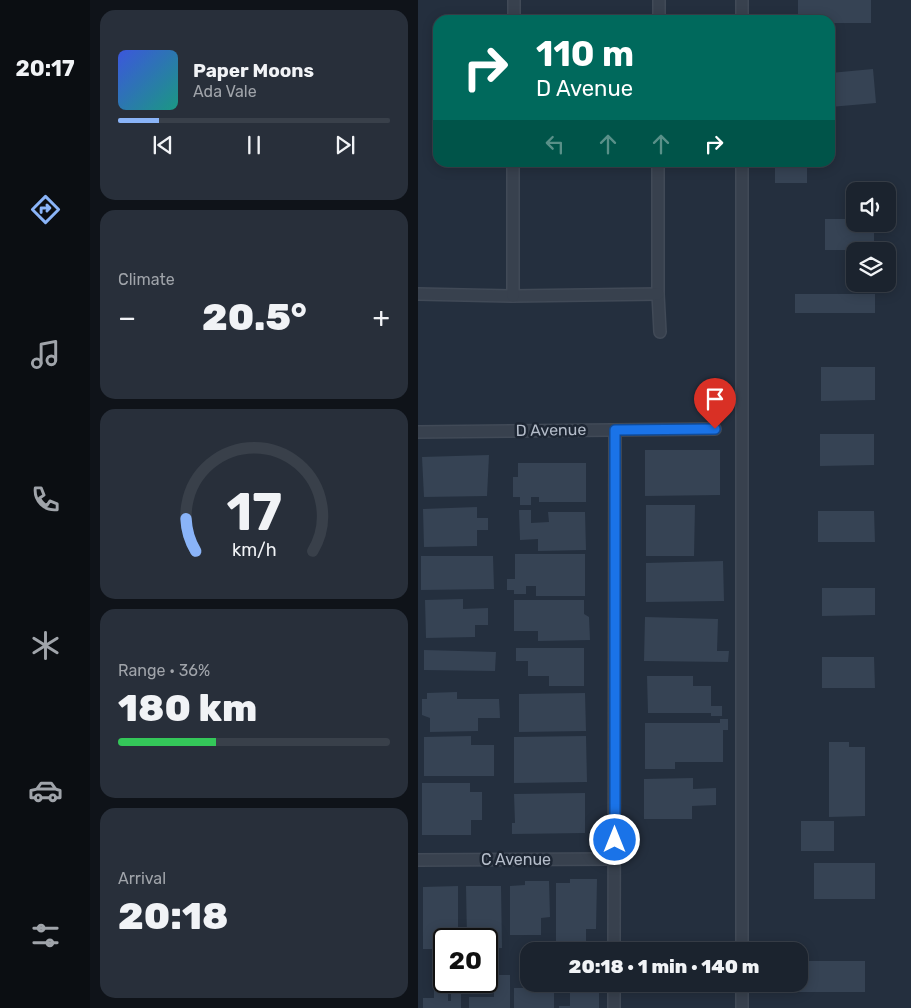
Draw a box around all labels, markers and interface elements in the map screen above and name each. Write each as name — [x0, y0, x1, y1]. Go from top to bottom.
text: 110 m — [536, 33, 634, 75]
icon: right — [453, 35, 518, 100]
text: 20:17 — [15, 55, 75, 82]
text: Paper Moons — [193, 59, 314, 82]
text: D Avenue — [536, 75, 633, 102]
text: Ada Vale — [193, 82, 257, 101]
icon: left — [541, 130, 569, 158]
icon: ahead — [594, 130, 622, 158]
icon: ahead — [647, 130, 675, 158]
icon: right — [700, 130, 728, 158]
icon: previous — [149, 131, 177, 159]
icon: pause — [240, 131, 268, 159]
icon: next — [331, 131, 359, 159]
map controls — [846, 182, 896, 292]
button: sound — [846, 182, 896, 232]
icon: directions — [28, 192, 63, 227]
button: layers — [846, 242, 896, 292]
text: Climate — [118, 270, 175, 289]
text: 20.5° — [202, 294, 307, 340]
text: − — [118, 301, 136, 334]
text: + — [373, 301, 390, 334]
icon: music — [28, 337, 63, 372]
pin — [694, 378, 736, 429]
icon: arrive — [701, 385, 729, 413]
street label: D Avenue — [516, 420, 586, 440]
text: 17 — [226, 481, 282, 543]
icon: phone — [28, 482, 63, 517]
text: km/h — [232, 539, 276, 560]
icon: climate — [28, 628, 63, 663]
text: Range · 36% — [118, 661, 210, 680]
text: 180 km — [118, 685, 257, 731]
icon: car — [28, 773, 63, 808]
position arrow — [588, 813, 640, 865]
street label: C Avenue — [481, 850, 551, 869]
text: Arrival — [118, 869, 166, 888]
text: 20:18 — [118, 893, 228, 939]
icon: filters — [28, 918, 63, 953]
speed limit sign: 20 — [433, 928, 498, 993]
text: 20:18 · 1 min · 140 m — [569, 955, 759, 978]

